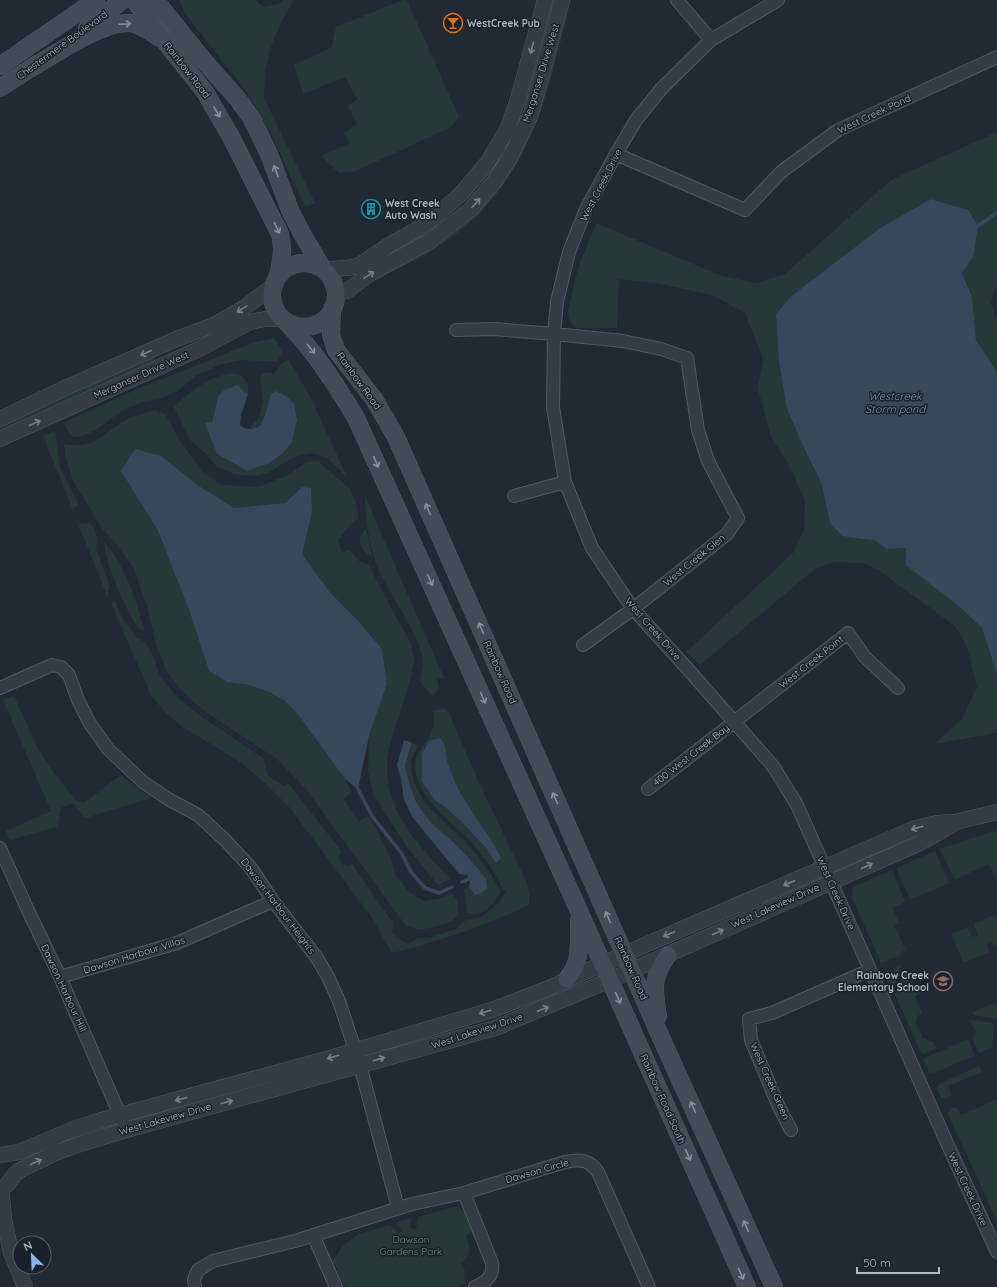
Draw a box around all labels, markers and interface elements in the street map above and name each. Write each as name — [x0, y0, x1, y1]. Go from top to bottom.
street label: Chestermere Boulevard — [14, 8, 110, 82]
bar icon: WestCreek Pub — [442, 12, 464, 34]
place label: WestCreek Pub — [467, 17, 540, 30]
one-way arrow — [118, 20, 131, 27]
street label: Merganser Drive West — [520, 21, 562, 124]
street label: Rainbow Road — [161, 39, 213, 101]
one-way arrow — [528, 41, 535, 54]
street label: West Creek Pond — [835, 91, 913, 137]
one-way arrow — [214, 106, 222, 118]
street label: West Creek Drive — [577, 146, 625, 223]
one-way arrow — [271, 165, 279, 177]
place label: West Creek Auto Wash — [385, 197, 440, 222]
building icon: West Creek Auto Wash — [360, 198, 382, 220]
one-way arrow — [471, 198, 480, 208]
one-way arrow — [274, 221, 281, 233]
one-way arrow — [363, 271, 374, 279]
one-way arrow — [236, 306, 248, 314]
one-way arrow — [307, 344, 316, 355]
street label: Merganser Drive West — [91, 348, 191, 402]
one-way arrow — [140, 350, 152, 357]
street label: Rainbow Road — [334, 350, 384, 412]
water label: Westcreek Storm pond — [865, 389, 926, 416]
one-way arrow — [29, 419, 41, 426]
one-way arrow — [373, 455, 380, 467]
one-way arrow — [424, 503, 431, 515]
street label: West Creek Glen — [660, 531, 728, 589]
one-way arrow — [427, 574, 434, 586]
street label: West Creek Drive — [622, 595, 684, 664]
one-way arrow — [476, 622, 484, 634]
street label: West Creek Point — [776, 632, 846, 691]
street label: Rainbow Road — [480, 638, 520, 706]
one-way arrow — [480, 692, 488, 704]
street label: 400 West Creek Bay — [650, 721, 732, 789]
one-way arrow — [551, 792, 559, 804]
one-way arrow — [911, 825, 924, 832]
street label: West Creek Drive — [814, 854, 858, 932]
street label: Dawson Harbour Heights — [238, 856, 318, 957]
one-way arrow — [860, 862, 872, 869]
one-way arrow — [783, 879, 795, 887]
street label: West Lakeview Drive — [729, 881, 822, 931]
one-way arrow — [604, 911, 611, 923]
one-way arrow — [712, 928, 724, 935]
one-way arrow — [664, 931, 676, 938]
street label: Dawson Harbour Villas — [82, 933, 187, 977]
street label: Rainbow Road — [611, 934, 651, 1002]
street label: Dawson Harbour Hill — [38, 942, 90, 1034]
place label: Rainbow Creek Elementary School — [838, 969, 929, 994]
school or university icon: Rainbow Creek Elementary School — [932, 970, 954, 992]
one-way arrow — [615, 991, 622, 1003]
one-way arrow — [537, 1004, 549, 1012]
one-way arrow — [479, 1009, 492, 1016]
street label: West Lakeview Drive — [430, 1010, 525, 1052]
street label: West Creek Green — [747, 1040, 793, 1122]
street label: Rainbow Road South — [637, 1052, 689, 1146]
one-way arrow — [327, 1054, 340, 1061]
one-way arrow — [372, 1055, 385, 1062]
one-way arrow — [175, 1095, 188, 1103]
one-way arrow — [220, 1098, 233, 1105]
street label: West Lakeview Drive — [117, 1099, 213, 1138]
one-way arrow — [689, 1102, 696, 1114]
one-way arrow — [685, 1148, 692, 1160]
street label: West Creek Drive — [945, 1150, 991, 1228]
street label: Dawson Circle — [504, 1156, 570, 1186]
one-way arrow — [30, 1157, 42, 1165]
one-way arrow — [742, 1220, 749, 1232]
park label: Dawson Gardens Park — [380, 1233, 442, 1258]
north arrow — [12, 1235, 52, 1275]
text: N — [21, 1238, 34, 1254]
scale bar — [857, 1249, 939, 1275]
text: 50 m — [863, 1255, 891, 1270]
one-way arrow — [738, 1267, 745, 1279]

